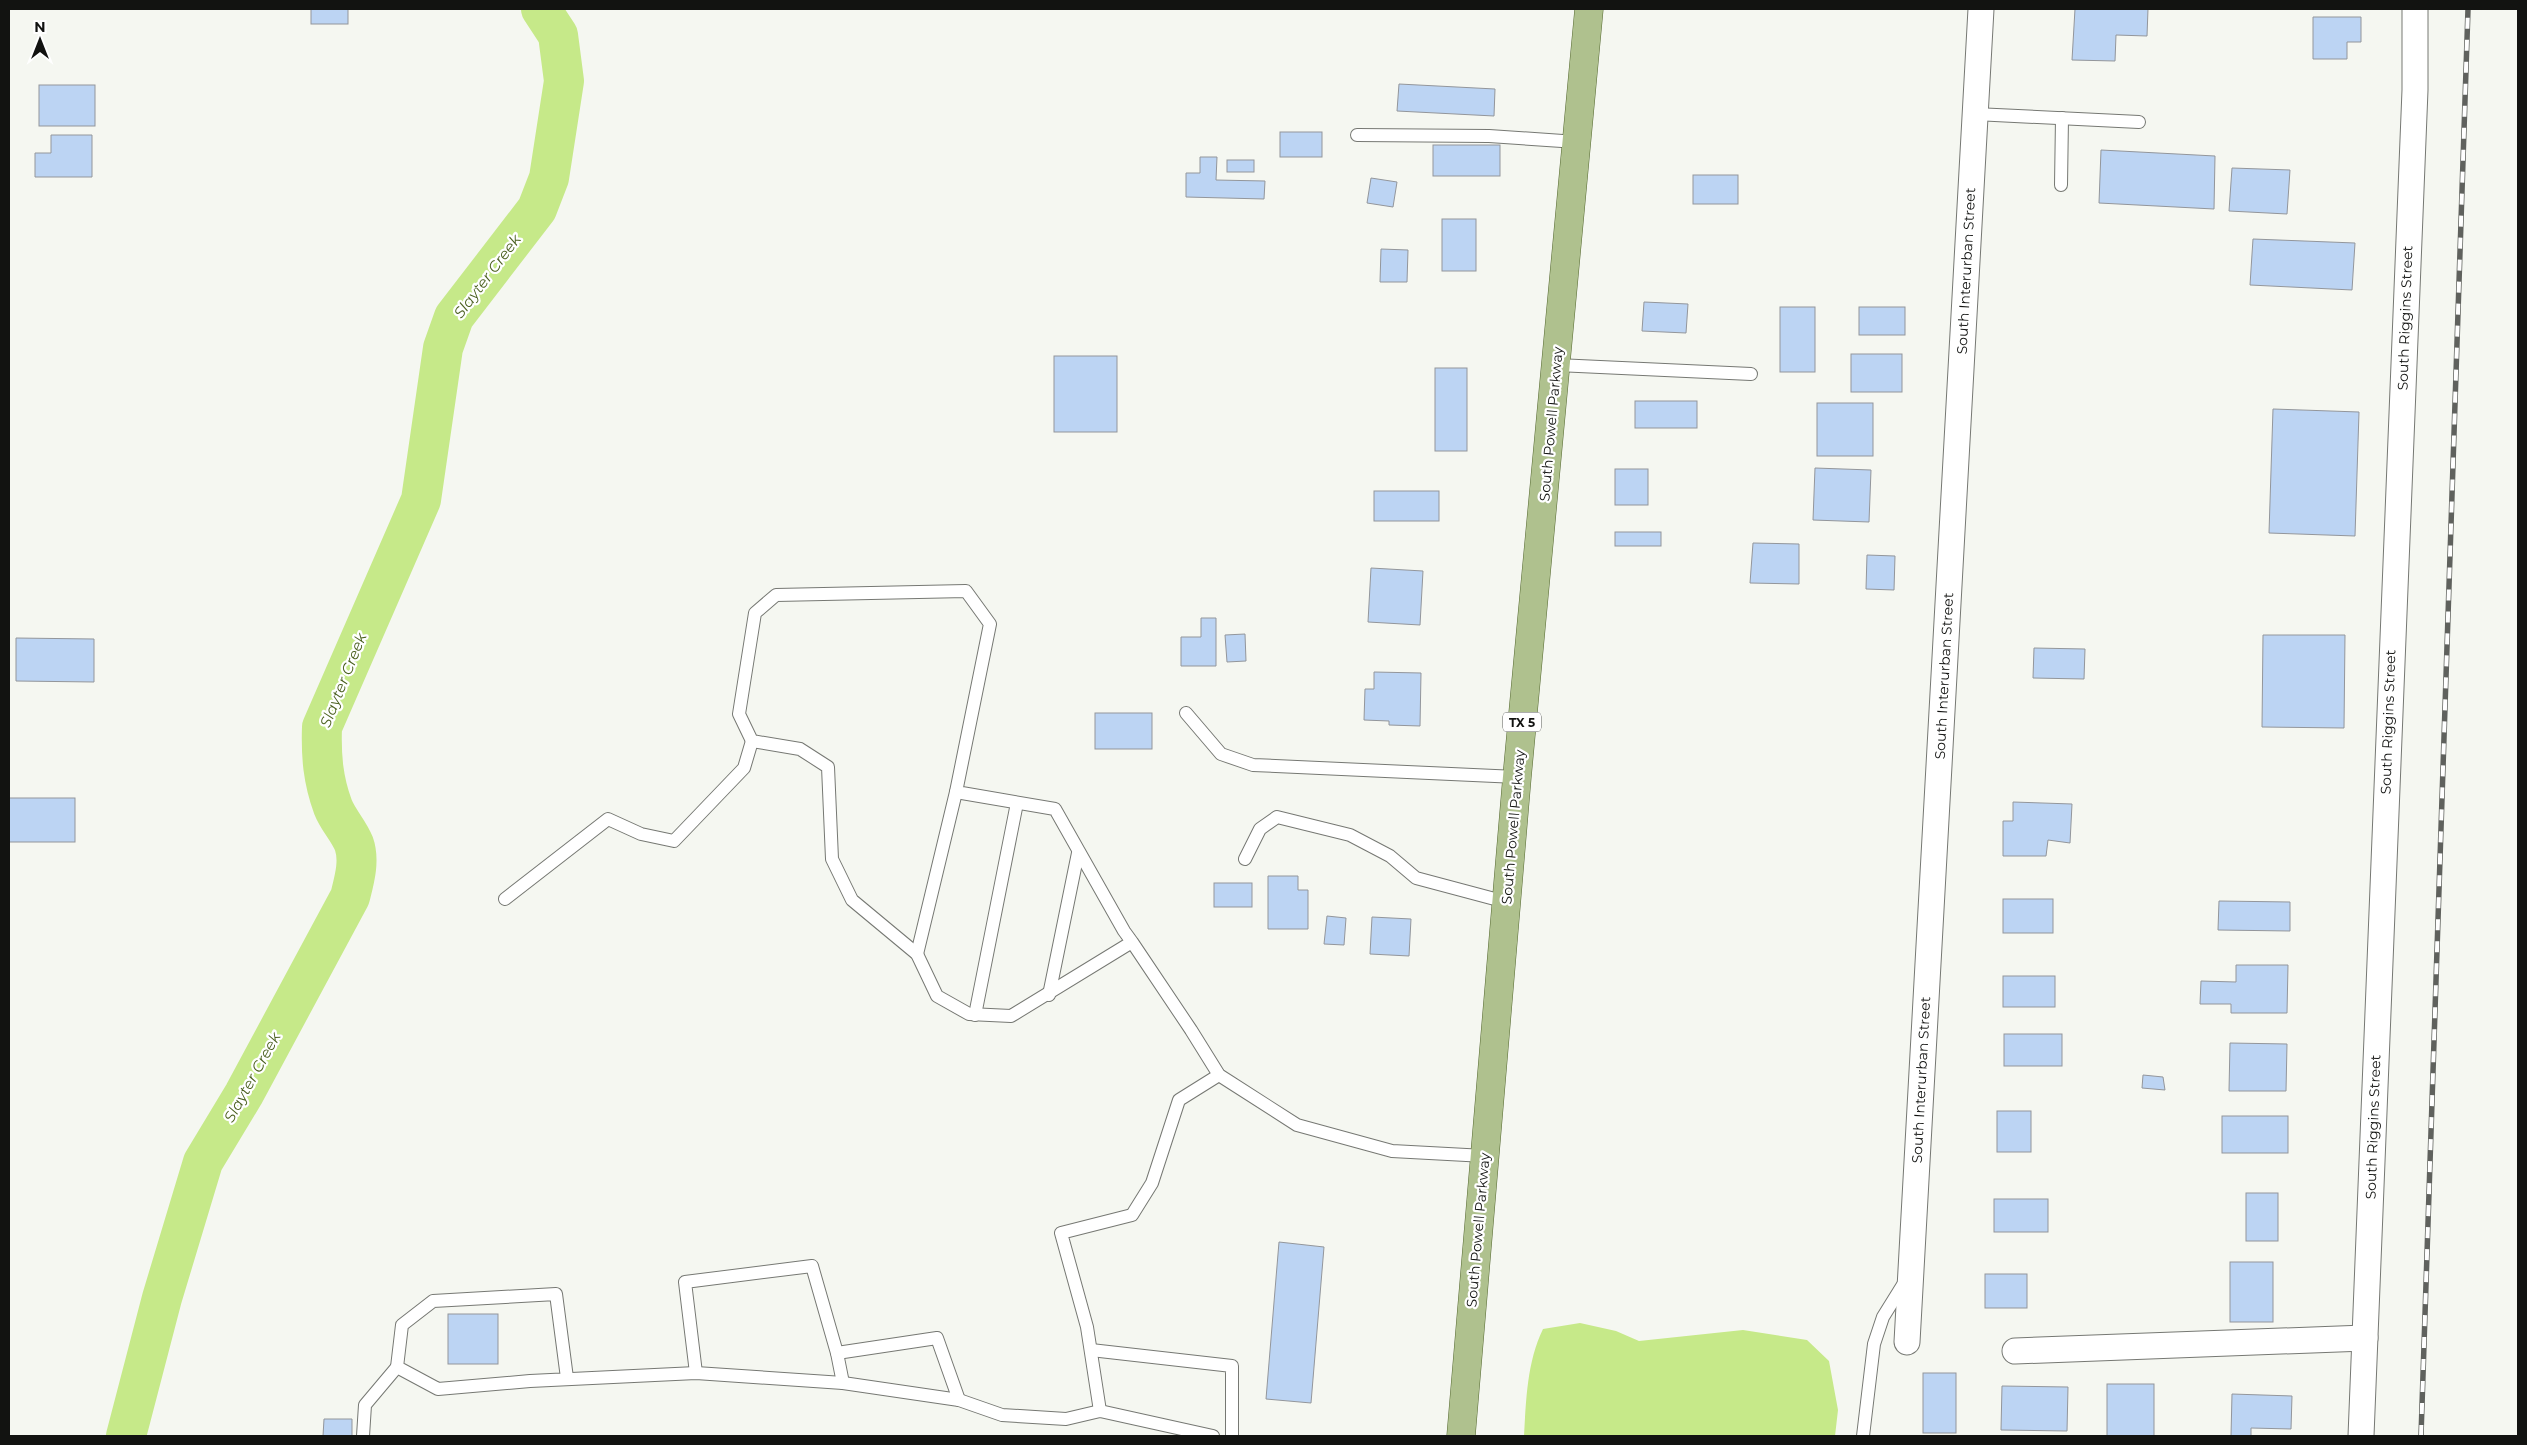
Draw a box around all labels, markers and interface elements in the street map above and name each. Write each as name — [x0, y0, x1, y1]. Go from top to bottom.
north arrow — [15, 15, 65, 65]
text: N — [34, 18, 46, 36]
street label: South Interurban Street — [1953, 187, 1979, 355]
water label: Slayter Creek — [449, 229, 525, 322]
street label: South Riggins Street — [2393, 245, 2417, 391]
street label: South Powell Parkway — [1535, 346, 1567, 502]
street label: South Interurban Street — [1931, 592, 1957, 760]
water label: Slayter Creek — [315, 629, 371, 730]
street label: South Riggins Street — [2376, 649, 2400, 795]
road number: TX 5 — [1503, 712, 1541, 732]
street label: South Powell Parkway — [1497, 749, 1529, 905]
street label: South Interurban Street — [1908, 996, 1934, 1164]
water label: Slayter Creek — [219, 1028, 285, 1125]
street label: South Riggins Street — [2361, 1054, 2385, 1200]
street label: South Powell Parkway — [1462, 1152, 1494, 1308]

